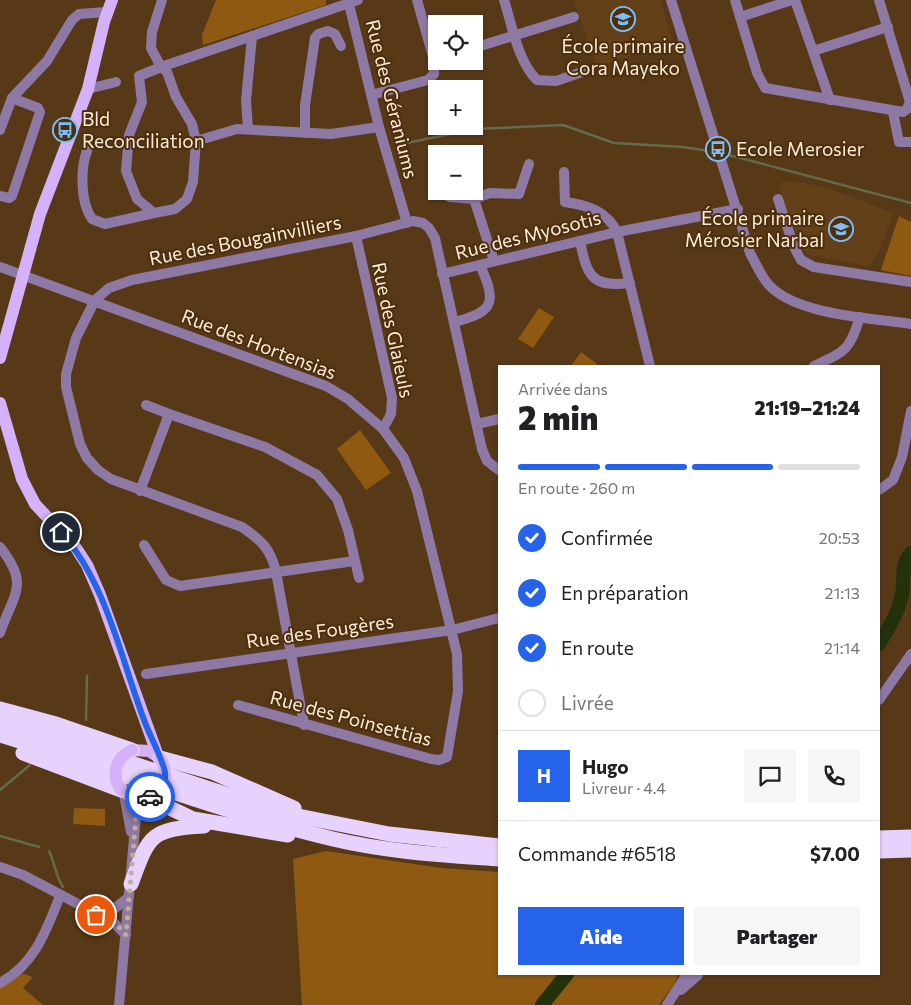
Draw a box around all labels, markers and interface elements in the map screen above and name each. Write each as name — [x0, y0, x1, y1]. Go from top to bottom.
school or university icon: École primaire Cora Mayeko — [610, 6, 636, 32]
map controls — [428, 15, 483, 200]
button: locate — [428, 15, 483, 70]
street label: Rue des Géraniums — [362, 17, 423, 181]
place label: École primaire Cora Mayeko — [562, 34, 684, 79]
button: + — [428, 80, 483, 135]
place label: Bld Reconciliation — [82, 107, 205, 152]
bus stop icon: Bld Reconciliation — [52, 117, 78, 143]
bus stop icon: Ecole Merosier — [705, 136, 731, 162]
place label: Ecole Merosier — [736, 137, 865, 160]
button: − — [428, 145, 483, 200]
street label: Rue des Myosotis — [453, 205, 603, 264]
place label: École primaire Mérosier Narbal — [685, 206, 824, 251]
street label: Rue des Bougainvilliers — [147, 210, 343, 269]
school or university icon: École primaire Mérosier Narbal — [828, 216, 854, 242]
street label: Rue des Glaieuls — [368, 260, 419, 400]
street label: Rue des Hortensias — [178, 303, 340, 384]
text: Arrivée dans — [518, 379, 608, 398]
text: 21:19–21:24 — [755, 396, 860, 419]
text: 2 min — [518, 397, 598, 437]
text: En route · 260 m — [518, 478, 635, 497]
pin — [40, 511, 82, 553]
icon: home — [47, 518, 75, 546]
icon: check — [518, 524, 546, 552]
text: Confirmée — [561, 526, 653, 549]
text: 20:53 — [819, 528, 860, 547]
icon: check — [518, 579, 546, 607]
text: En préparation — [561, 581, 689, 604]
text: 21:13 — [825, 583, 860, 602]
street label: Rue des Fougères — [245, 609, 395, 652]
icon: check — [518, 634, 546, 662]
text: En route — [561, 636, 634, 659]
text: 21:14 — [824, 638, 860, 657]
street label: Rue des Poinsettias — [268, 685, 435, 750]
text: Livrée — [561, 691, 614, 714]
button: chat — [744, 750, 796, 802]
button: phone — [808, 750, 860, 802]
text: Hugo — [582, 755, 629, 778]
text: H — [537, 764, 551, 787]
courier — [125, 772, 175, 822]
text: Livreur · 4.4 — [582, 778, 666, 797]
icon: car — [136, 783, 164, 811]
text: Commande #6518 — [518, 842, 676, 865]
text: $7.00 — [810, 842, 860, 865]
pin — [75, 894, 117, 936]
icon: bag — [82, 901, 110, 929]
button: Aide — [518, 907, 684, 965]
button: Partager — [694, 907, 860, 965]

